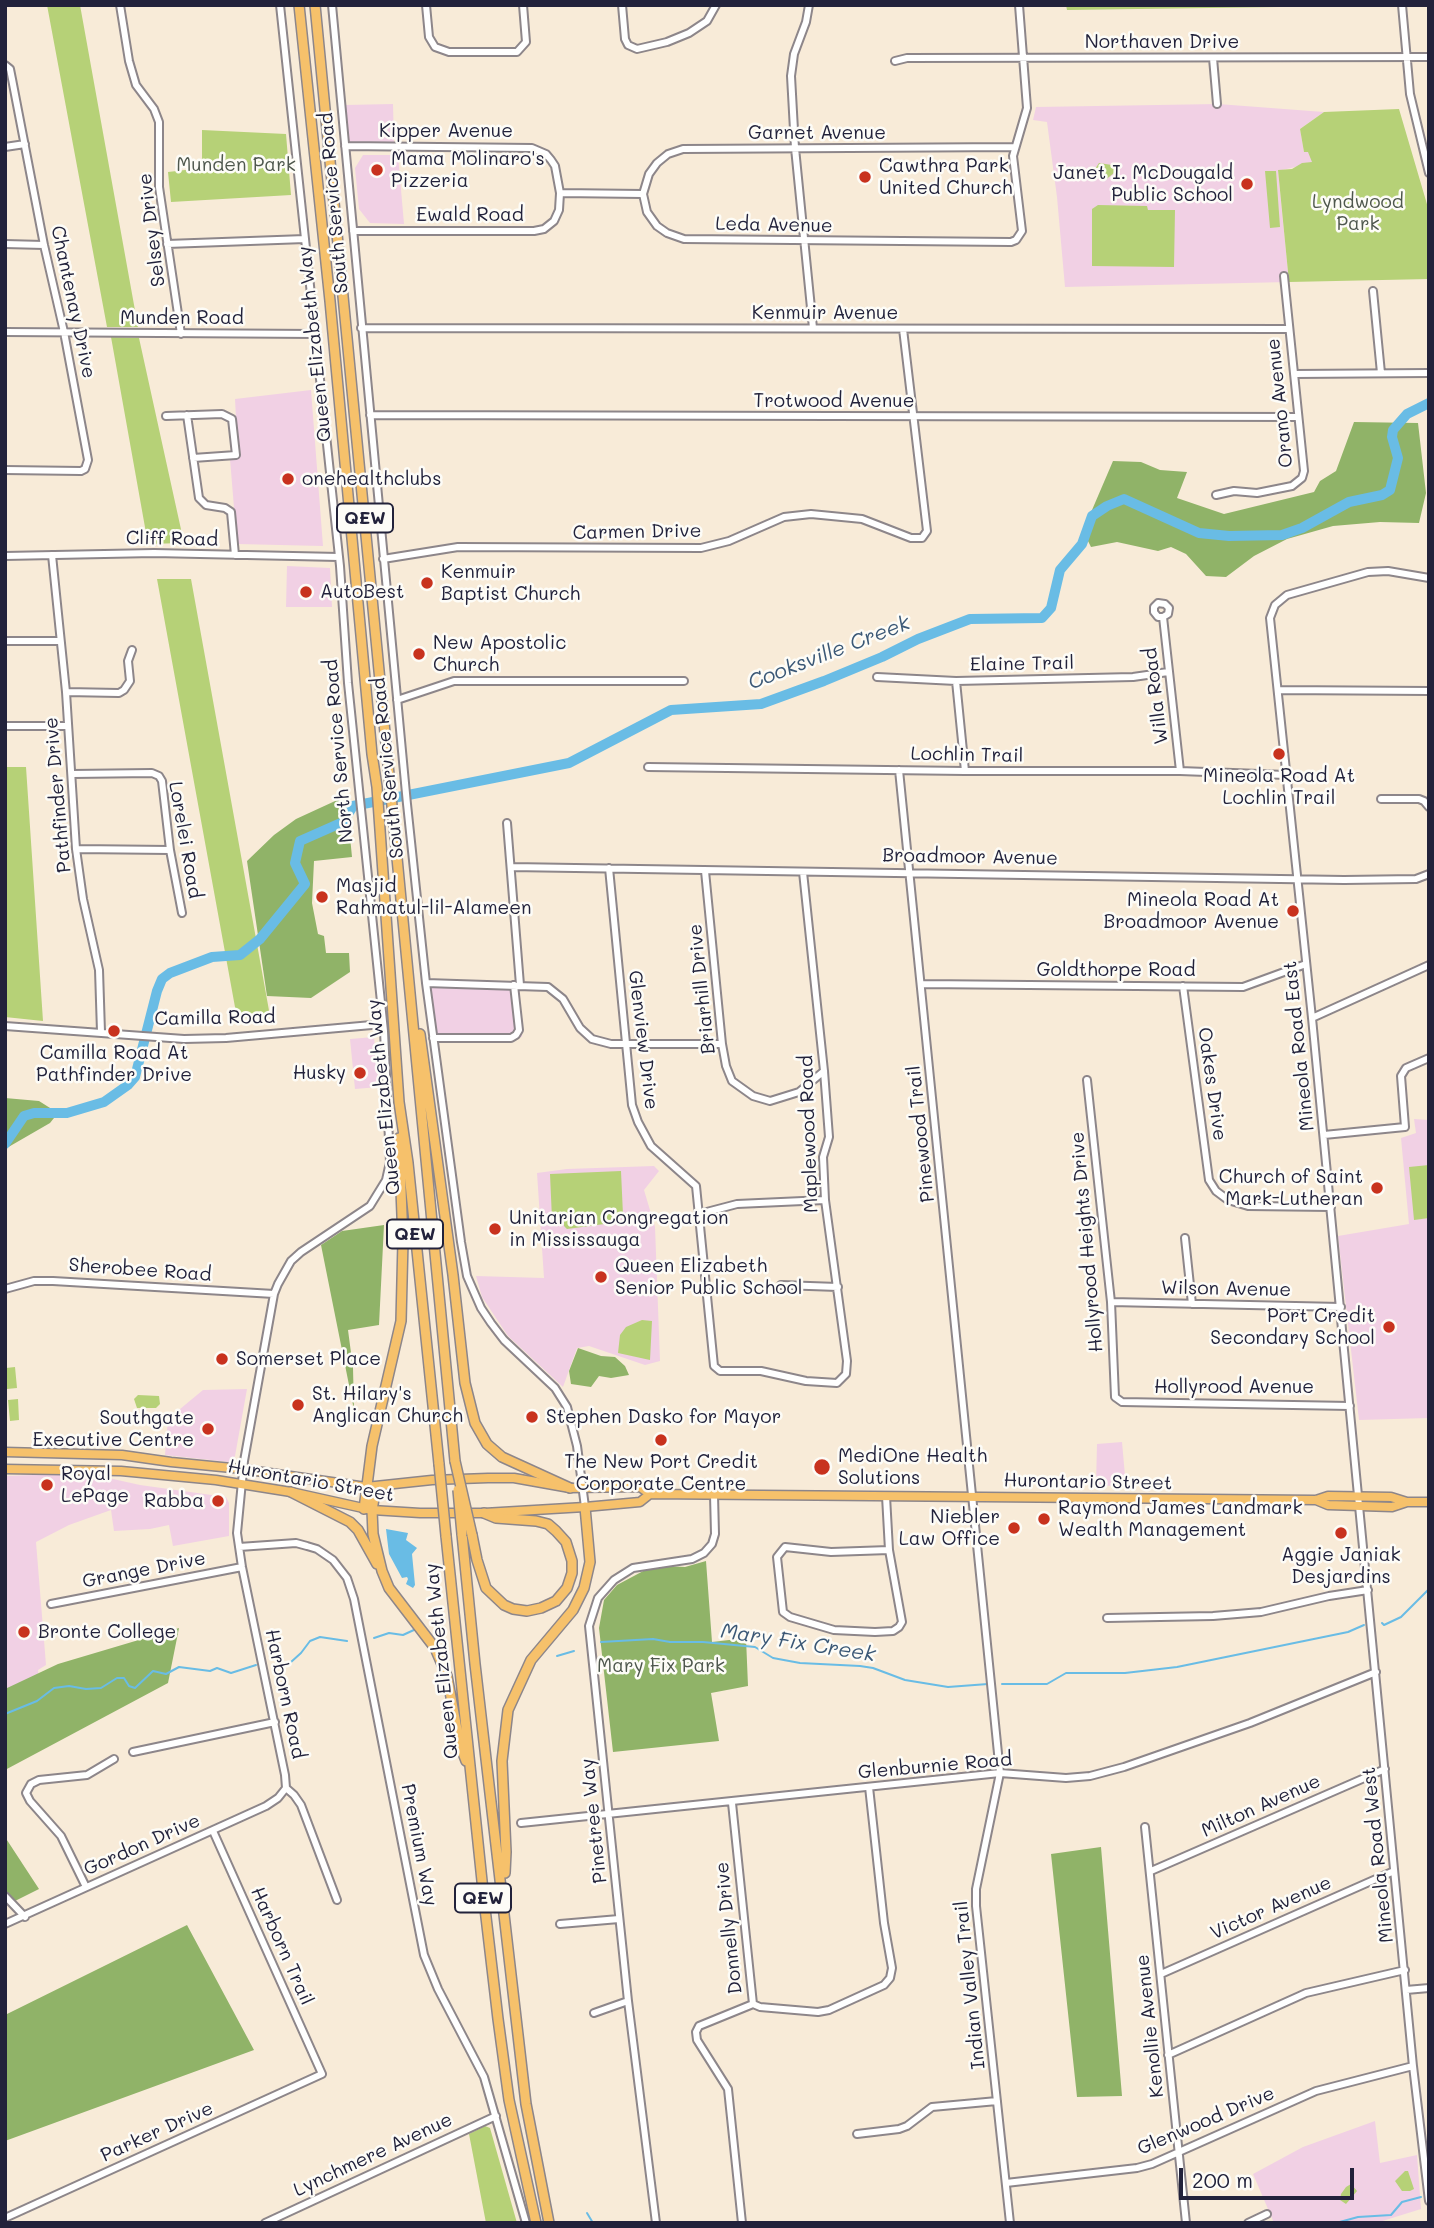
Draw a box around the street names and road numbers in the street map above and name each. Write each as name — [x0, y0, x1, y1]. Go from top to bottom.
street label: Northaven Drive — [1085, 31, 1239, 53]
street label: South Service Road — [315, 111, 353, 295]
street label: Kipper Avenue — [379, 120, 513, 142]
street label: Garnet Avenue — [748, 122, 886, 144]
street label: Selsey Drive — [134, 172, 170, 288]
street label: Ewald Road — [416, 204, 524, 226]
street label: Leda Avenue — [715, 213, 833, 237]
street label: Chantenay Drive — [46, 224, 100, 380]
street label: Queen Elizabeth Way — [293, 245, 337, 443]
street label: Kenmuir Avenue — [752, 302, 898, 324]
street label: Munden Road — [120, 307, 244, 329]
street label: Orano Avenue — [1262, 337, 1298, 469]
street label: Trotwood Avenue — [754, 390, 914, 412]
road number: QEW — [337, 504, 393, 532]
street label: Carmen Drive — [572, 519, 702, 545]
street label: Cliff Road — [126, 527, 218, 551]
street label: Willa Road — [1139, 646, 1173, 746]
street label: Elaine Trail — [970, 652, 1074, 676]
street label: North Service Road — [320, 658, 358, 844]
street label: South Service Road — [367, 676, 409, 860]
street label: Pathfinder Drive — [40, 716, 76, 874]
street label: Lochlin Trail — [910, 743, 1024, 767]
street label: Lorelei Road — [164, 780, 206, 900]
street label: Broadmoor Avenue — [882, 844, 1058, 870]
street label: Briarhill Drive — [684, 923, 720, 1055]
street label: Goldthorpe Road — [1037, 959, 1195, 981]
street label: Mineola Road East — [1279, 960, 1319, 1132]
street label: Glenview Drive — [623, 969, 663, 1111]
street label: Queen Elizabeth Way — [362, 998, 406, 1196]
street label: Camilla Road — [154, 1006, 276, 1030]
street label: Oakes Drive — [1193, 1026, 1231, 1142]
street label: Maplewood Road — [795, 1055, 823, 1213]
street label: Pinewood Trail — [902, 1064, 940, 1204]
street label: Hollyrood Heights Drive — [1066, 1131, 1108, 1353]
road number: QEW — [387, 1219, 443, 1248]
street label: Sherobee Road — [68, 1254, 212, 1286]
street label: Wilson Avenue — [1161, 1276, 1291, 1302]
street label: Hollyrood Avenue — [1154, 1376, 1314, 1398]
street label: Hurontario Street — [226, 1455, 396, 1507]
street label: Hurontario Street — [1003, 1469, 1173, 1495]
street label: Grange Drive — [80, 1547, 208, 1593]
street label: Queen Elizabeth Way — [420, 1562, 464, 1760]
street label: Harborn Road — [260, 1627, 310, 1761]
street label: Glenburnie Road — [857, 1748, 1013, 1784]
street label: Pinetree Way — [576, 1757, 612, 1885]
street label: Mineola Road West — [1357, 1766, 1399, 1944]
street label: Milton Avenue — [1198, 1770, 1324, 1842]
street label: Premium Way — [396, 1782, 442, 1908]
street label: Gordon Drive — [80, 1809, 204, 1881]
street label: Donnelly Drive — [711, 1861, 747, 1995]
street label: Victor Avenue — [1207, 1871, 1335, 1945]
street label: Harborn Trail — [246, 1883, 318, 2009]
road number: QEW — [455, 1884, 511, 1912]
street label: Indian Valley Trail — [950, 1900, 990, 2070]
street label: Kenollie Avenue — [1131, 1953, 1169, 2099]
street label: Glenwood Drive — [1134, 2082, 1278, 2160]
street label: Parker Drive — [97, 2097, 217, 2167]
street label: Lynchmere Avenue — [290, 2108, 456, 2202]

